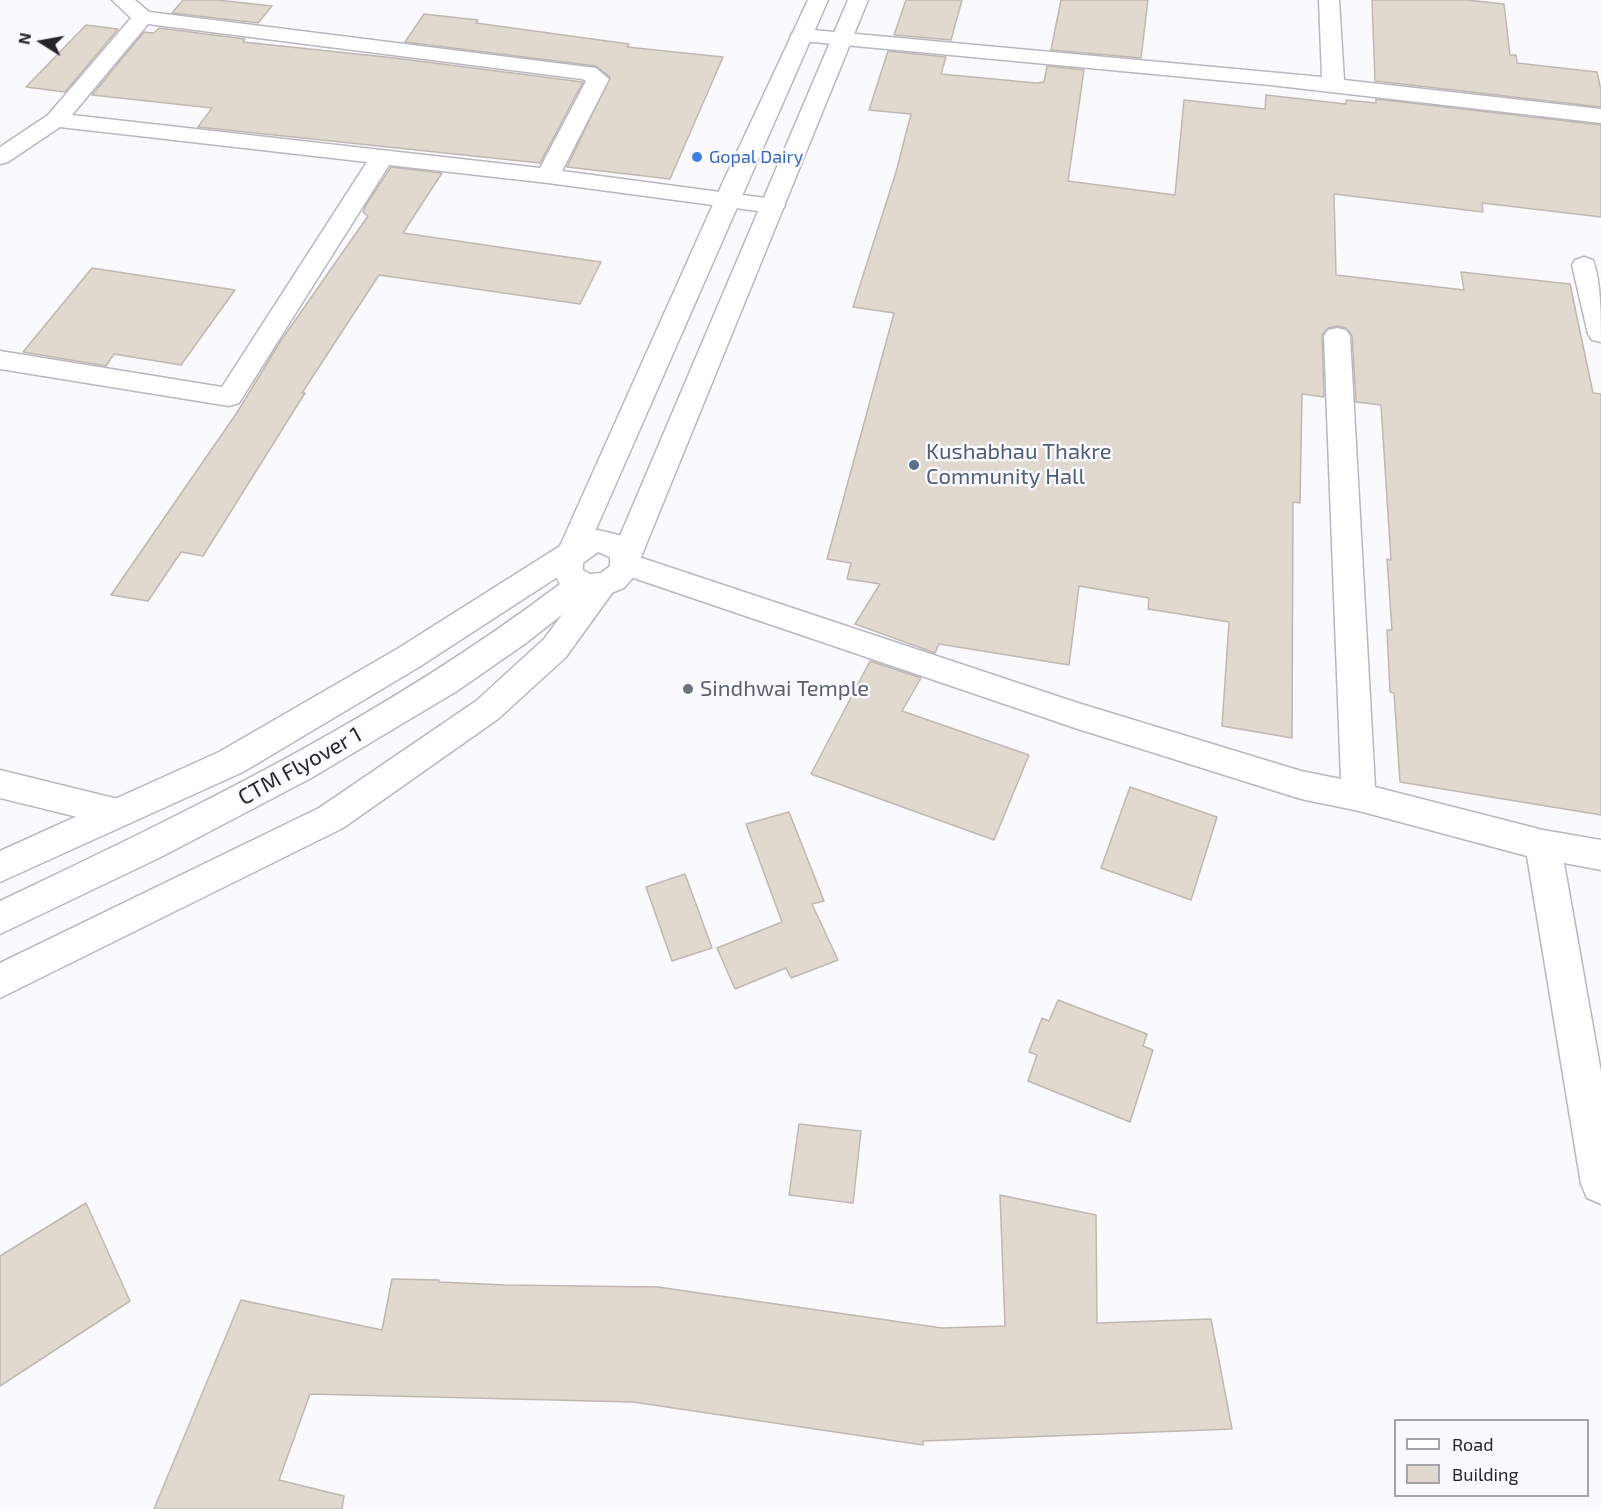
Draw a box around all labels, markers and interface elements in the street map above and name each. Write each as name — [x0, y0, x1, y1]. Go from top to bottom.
north arrow — [12, 12, 72, 72]
text: N — [13, 31, 34, 46]
place label: Gopal Dairy — [709, 146, 803, 168]
marker: Gopal Dairy — [690, 150, 704, 164]
place label: Kushabhau Thakre Community Hall — [926, 439, 1112, 490]
marker: Kushabhau Thakre Community Hall — [907, 458, 921, 472]
place label: Sindhwai Temple — [700, 676, 869, 702]
marker: Sindhwai Temple — [681, 682, 695, 696]
street label: CTM Flyover 1 — [234, 721, 366, 811]
legend — [1394, 1419, 1589, 1497]
text: Road — [1452, 1433, 1493, 1455]
text: Building — [1452, 1463, 1519, 1485]

